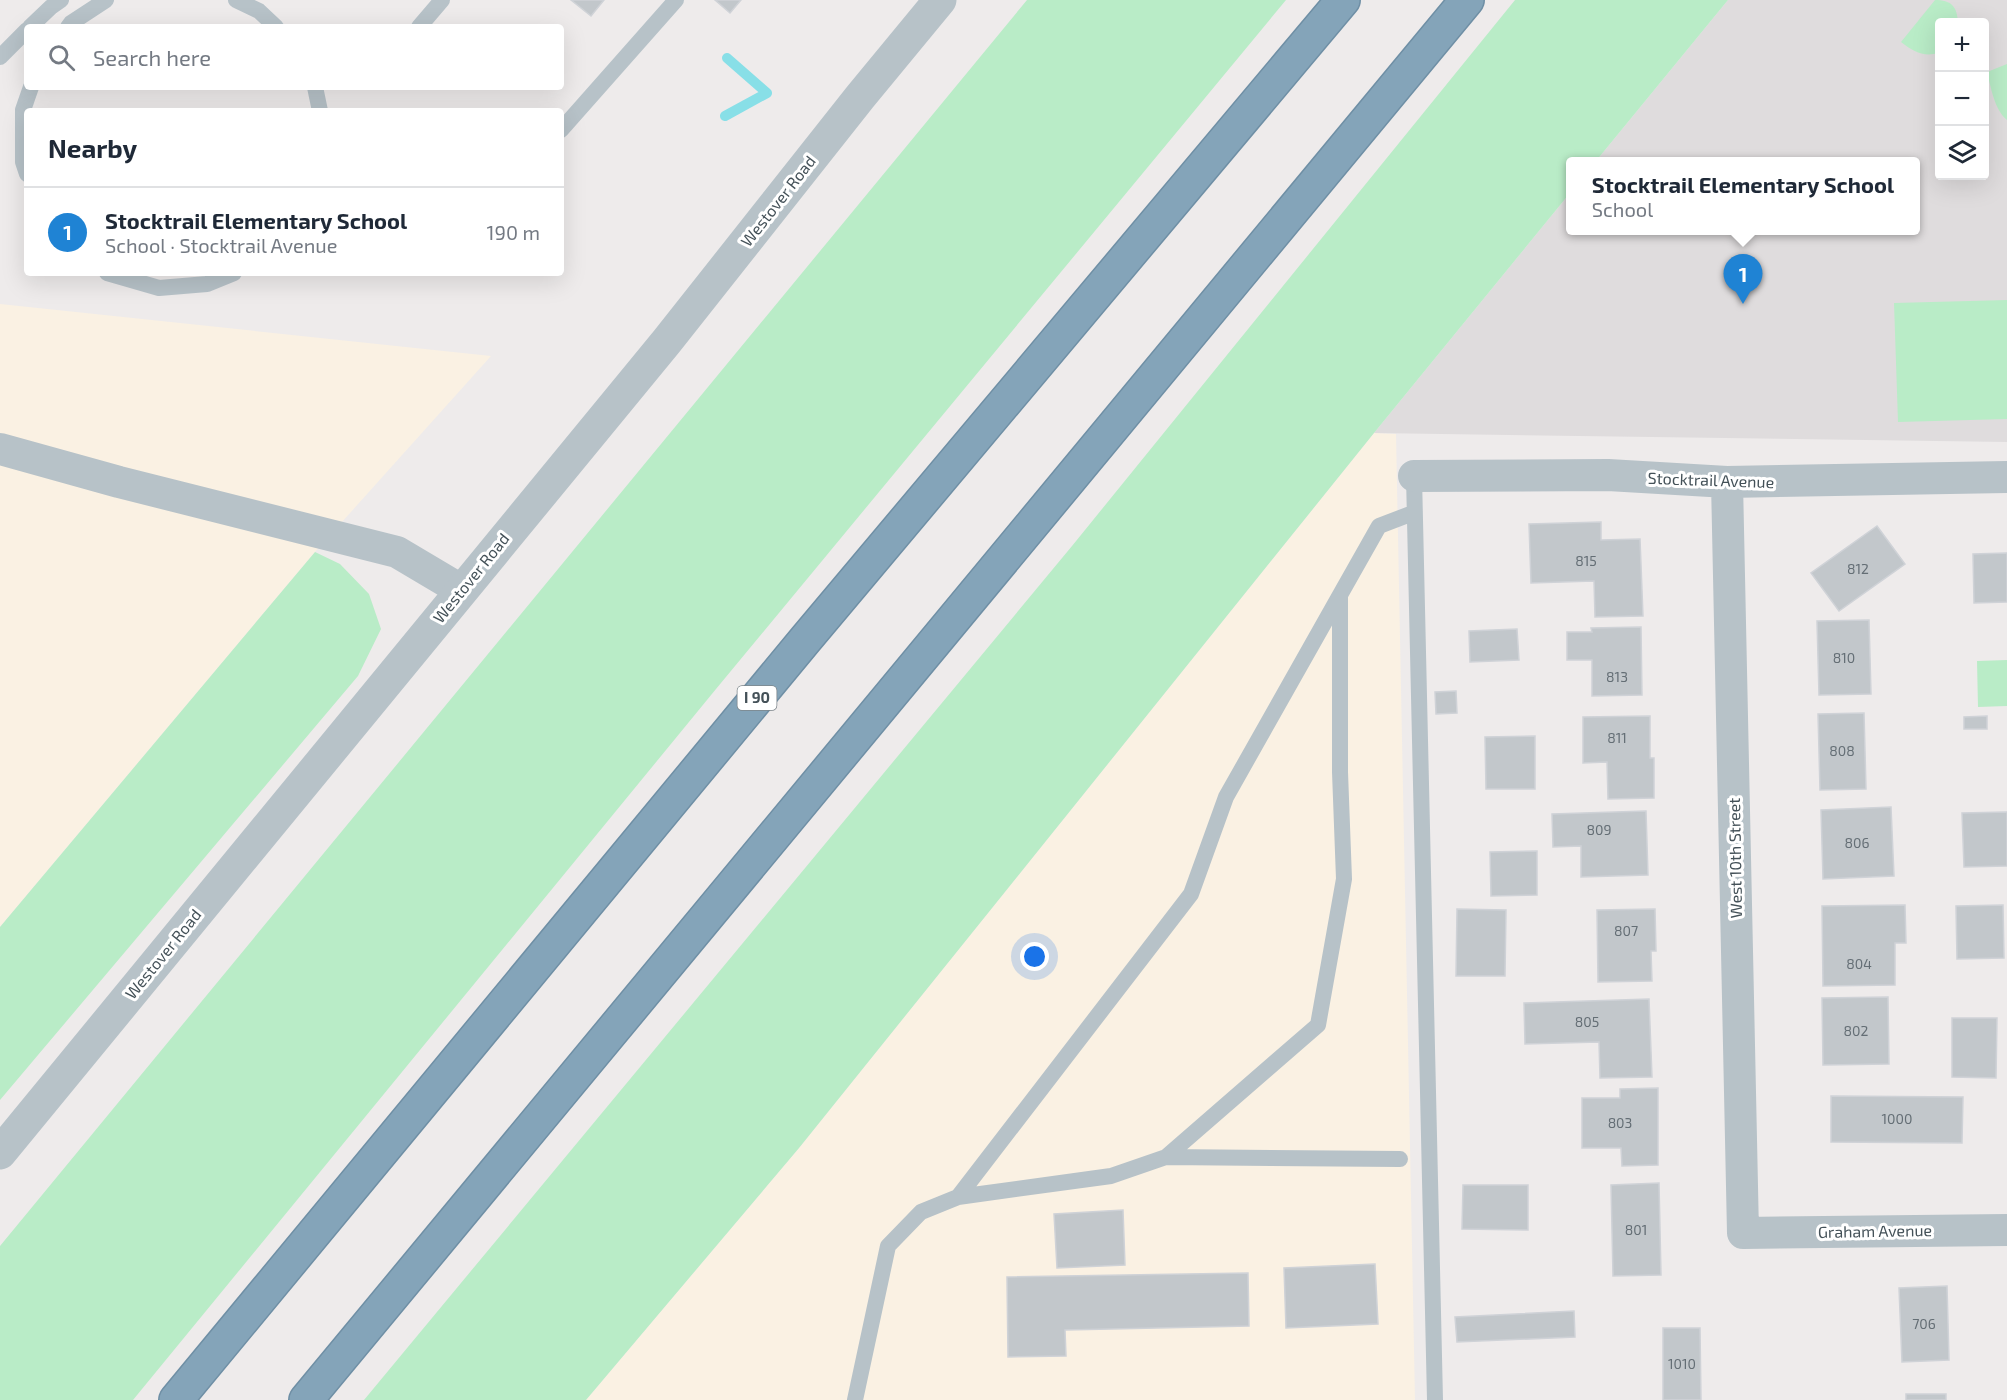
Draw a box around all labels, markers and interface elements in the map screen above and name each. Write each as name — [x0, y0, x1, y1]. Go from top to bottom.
map controls — [1935, 18, 1989, 180]
button: + — [1935, 18, 1989, 72]
search box — [24, 24, 564, 90]
icon: search — [45, 41, 78, 74]
text: Search here — [93, 44, 211, 70]
button: − — [1935, 72, 1989, 126]
button: layers — [1935, 126, 1989, 180]
text: Nearby — [48, 132, 137, 163]
street label: Westover Road — [736, 151, 819, 250]
popup — [1566, 157, 1920, 235]
text: Stocktrail Elementary School — [1592, 171, 1894, 197]
text: School — [1592, 197, 1653, 221]
text: Stocktrail Elementary School — [105, 207, 407, 233]
text: 1 — [63, 220, 72, 244]
text: 190 m — [487, 220, 540, 244]
text: School · Stocktrail Avenue — [105, 233, 337, 257]
pin: 1 — [1724, 254, 1762, 304]
street label: Stocktrail Avenue — [1647, 468, 1775, 491]
street label: Westover Road — [429, 529, 513, 626]
house number: 815 — [1575, 552, 1597, 569]
house number: 812 — [1847, 560, 1869, 577]
house number: 810 — [1833, 649, 1855, 666]
house number: 813 — [1606, 668, 1628, 685]
road number: I 90 — [738, 686, 777, 710]
house number: 811 — [1607, 729, 1627, 746]
house number: 808 — [1829, 742, 1855, 759]
street label: West 10th Street — [1724, 797, 1745, 919]
house number: 809 — [1587, 821, 1611, 838]
house number: 806 — [1845, 834, 1869, 851]
street label: Westover Road — [121, 905, 205, 1002]
house number: 807 — [1614, 922, 1638, 939]
your location — [1020, 942, 1049, 971]
house number: 804 — [1846, 955, 1872, 972]
house number: 805 — [1575, 1013, 1599, 1030]
house number: 802 — [1844, 1022, 1869, 1039]
house number: 1000 — [1882, 1110, 1912, 1127]
house number: 803 — [1608, 1114, 1632, 1131]
street label: Graham Avenue — [1818, 1220, 1932, 1241]
house number: 801 — [1625, 1221, 1647, 1238]
house number: 706 — [1912, 1315, 1936, 1332]
house number: 1010 — [1668, 1355, 1696, 1372]

